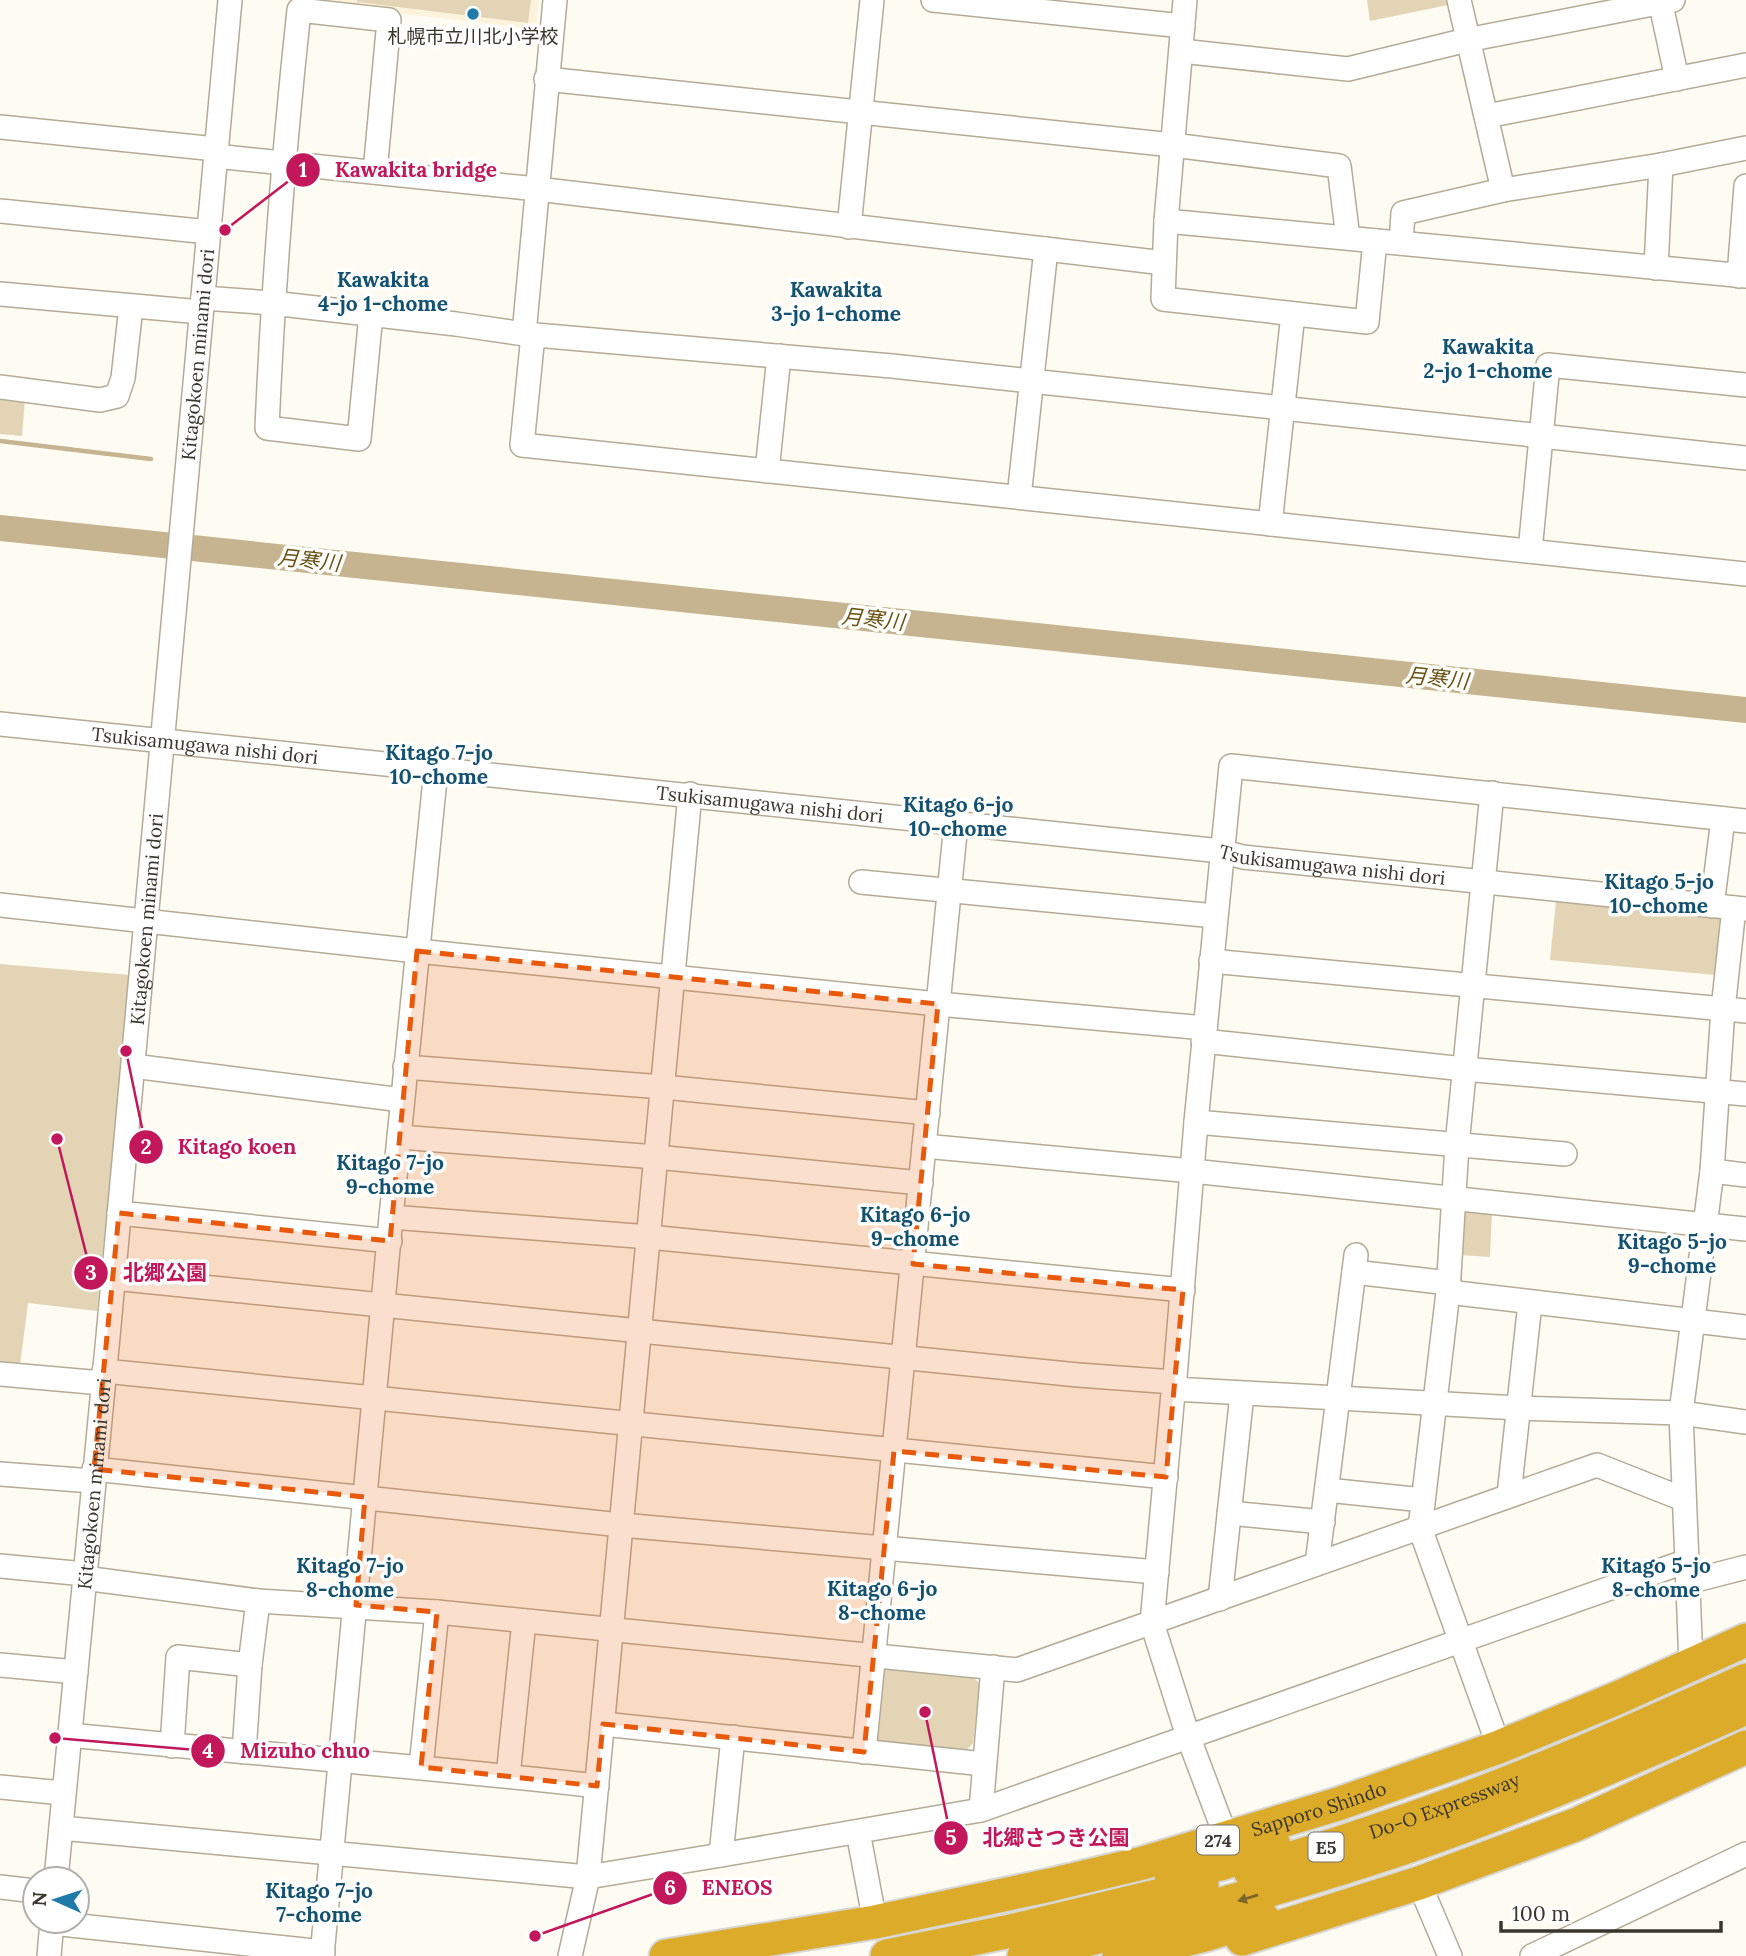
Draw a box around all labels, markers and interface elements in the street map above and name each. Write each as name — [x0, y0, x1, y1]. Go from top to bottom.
marker: 札幌市立川北小学校 — [465, 6, 481, 22]
place label: 札幌市立川北小学校 — [387, 24, 559, 48]
callout: Kawakita bridge — [285, 149, 511, 191]
text: 1 — [299, 156, 307, 183]
text: Kawakita bridge — [335, 156, 497, 183]
street label: Kitagokoen minami dori — [176, 248, 219, 461]
district label: Kawakita 4-jo 1-chome — [318, 266, 448, 317]
district label: Kawakita 3-jo 1-chome — [771, 276, 901, 327]
district label: Kawakita 2-jo 1-chome — [1423, 333, 1553, 384]
water label: 月寒川 — [276, 543, 344, 577]
water label: 月寒川 — [840, 602, 908, 636]
water label: 月寒川 — [1404, 661, 1472, 695]
street label: Tsukisamugawa nishi dori — [90, 722, 319, 769]
district label: Kitago 7-jo 10-chome — [385, 739, 493, 790]
street label: Tsukisamugawa nishi dori — [655, 780, 884, 828]
district label: Kitago 6-jo 10-chome — [903, 791, 1013, 842]
street label: Kitagokoen minami dori — [125, 812, 168, 1026]
street label: Tsukisamugawa nishi dori — [1216, 839, 1447, 890]
district label: Kitago 5-jo 10-chome — [1604, 868, 1714, 919]
callout: Kitago koen — [129, 1126, 311, 1168]
text: 2 — [140, 1133, 152, 1160]
text: Kitago koen — [178, 1133, 296, 1160]
district label: Kitago 7-jo 9-chome — [336, 1149, 444, 1200]
district label: Kitago 6-jo 9-chome — [860, 1201, 970, 1252]
district label: Kitago 5-jo 9-chome — [1617, 1228, 1727, 1279]
callout: 北郷公園 — [74, 1252, 221, 1294]
text: 3 — [85, 1259, 97, 1286]
text: 北郷公園 — [123, 1259, 207, 1286]
street label: Kitagokoen minami dori — [72, 1377, 116, 1591]
district label: Kitago 7-jo 8-chome — [296, 1552, 404, 1603]
district label: Kitago 5-jo 8-chome — [1601, 1552, 1711, 1603]
district label: Kitago 6-jo 8-chome — [827, 1575, 937, 1626]
callout: Mizuho chuo — [191, 1730, 384, 1772]
text: 4 — [202, 1737, 214, 1764]
text: Mizuho chuo — [240, 1737, 370, 1764]
street label: Do-O Expressway — [1366, 1767, 1523, 1844]
street label: Sapporo Shindo — [1248, 1776, 1389, 1842]
callout: 北郷さつき公園 — [934, 1817, 1144, 1859]
text: 5 — [945, 1824, 957, 1851]
text: 北郷さつき公園 — [983, 1824, 1130, 1851]
road number: 274 — [1197, 1826, 1239, 1854]
road number: E5 — [1308, 1832, 1344, 1861]
north arrow — [21, 1865, 91, 1935]
callout: ENEOS — [653, 1867, 787, 1909]
text: 6 — [664, 1874, 676, 1901]
text: ENEOS — [701, 1874, 773, 1901]
district label: Kitago 7-jo 7-chome — [265, 1877, 373, 1928]
scale bar — [1501, 1890, 1722, 1934]
text: N — [27, 1891, 51, 1907]
one-way arrow — [1237, 1893, 1258, 1903]
text: 100 m — [1512, 1900, 1570, 1927]

